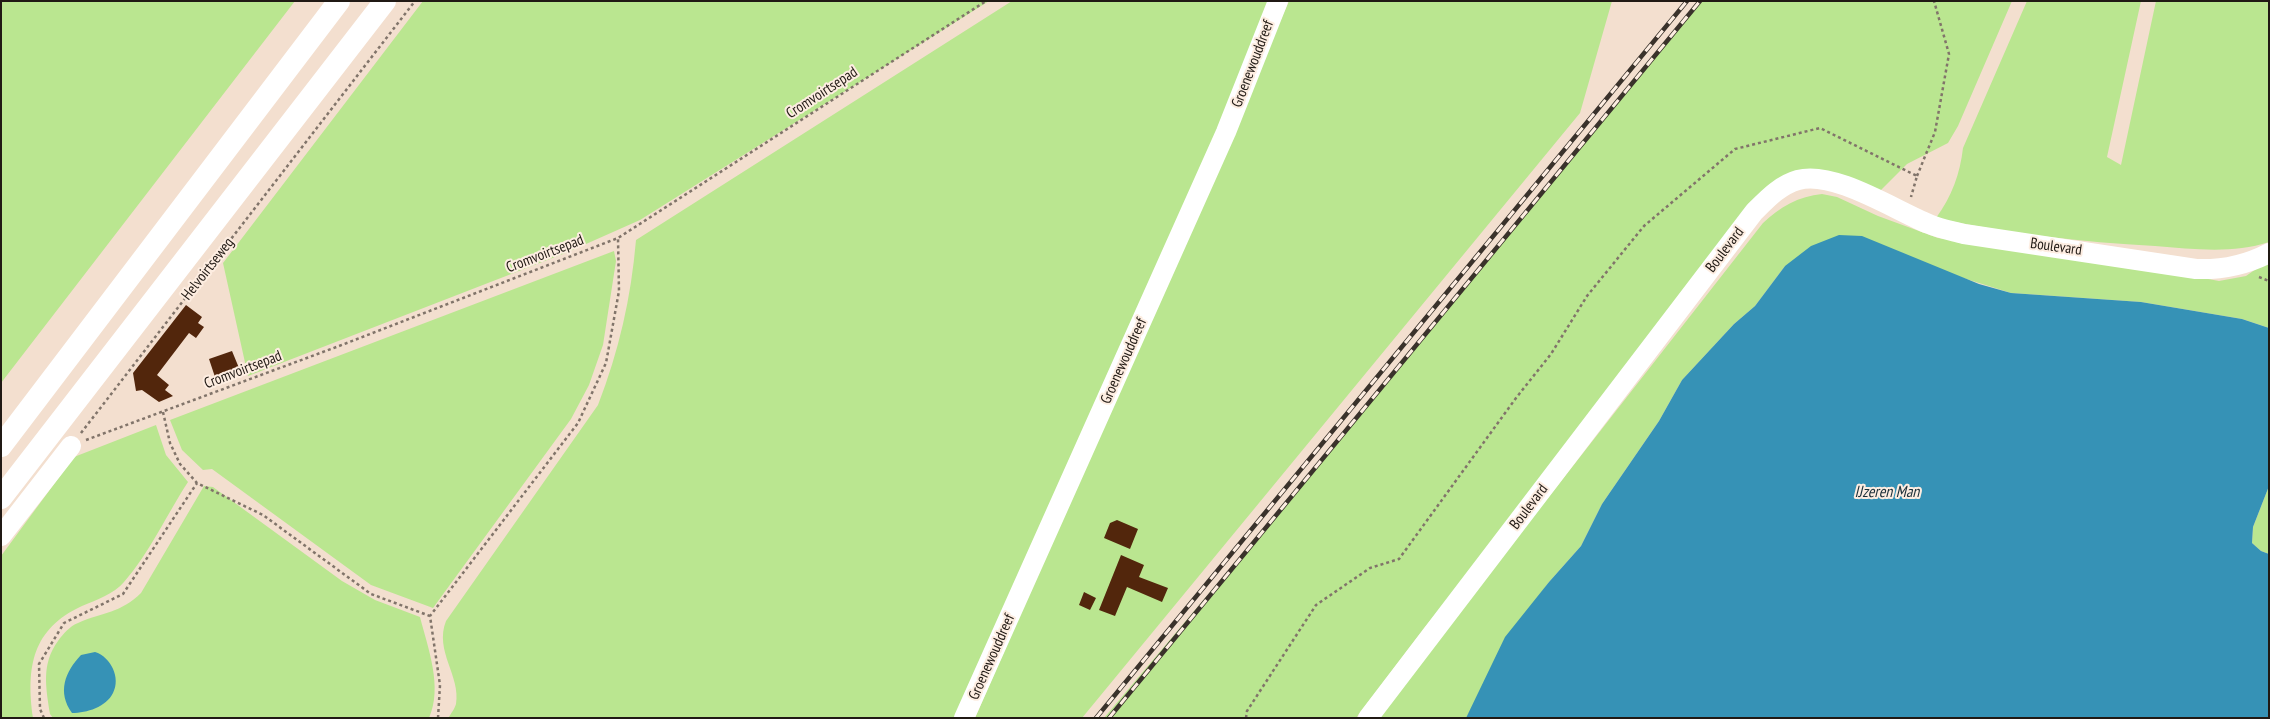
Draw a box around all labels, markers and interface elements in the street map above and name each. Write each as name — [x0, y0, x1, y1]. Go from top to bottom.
street label: Groenewouddreef — [1228, 18, 1278, 110]
street label: Cromvoirtsepad — [783, 63, 861, 123]
street label: Boulevard — [1702, 224, 1748, 276]
street label: Cromvoirtsepad — [504, 231, 586, 277]
street label: Helvoirtseweg — [178, 234, 238, 304]
street label: Boulevard — [2029, 234, 2083, 260]
street label: Groenewouddreef — [1097, 315, 1151, 407]
street label: Cromvoirtsepad — [202, 347, 284, 393]
street label: Boulevard — [1506, 481, 1552, 533]
water label: IJzeren Man — [1855, 482, 1919, 502]
street label: Groenewouddreef — [965, 611, 1019, 703]

